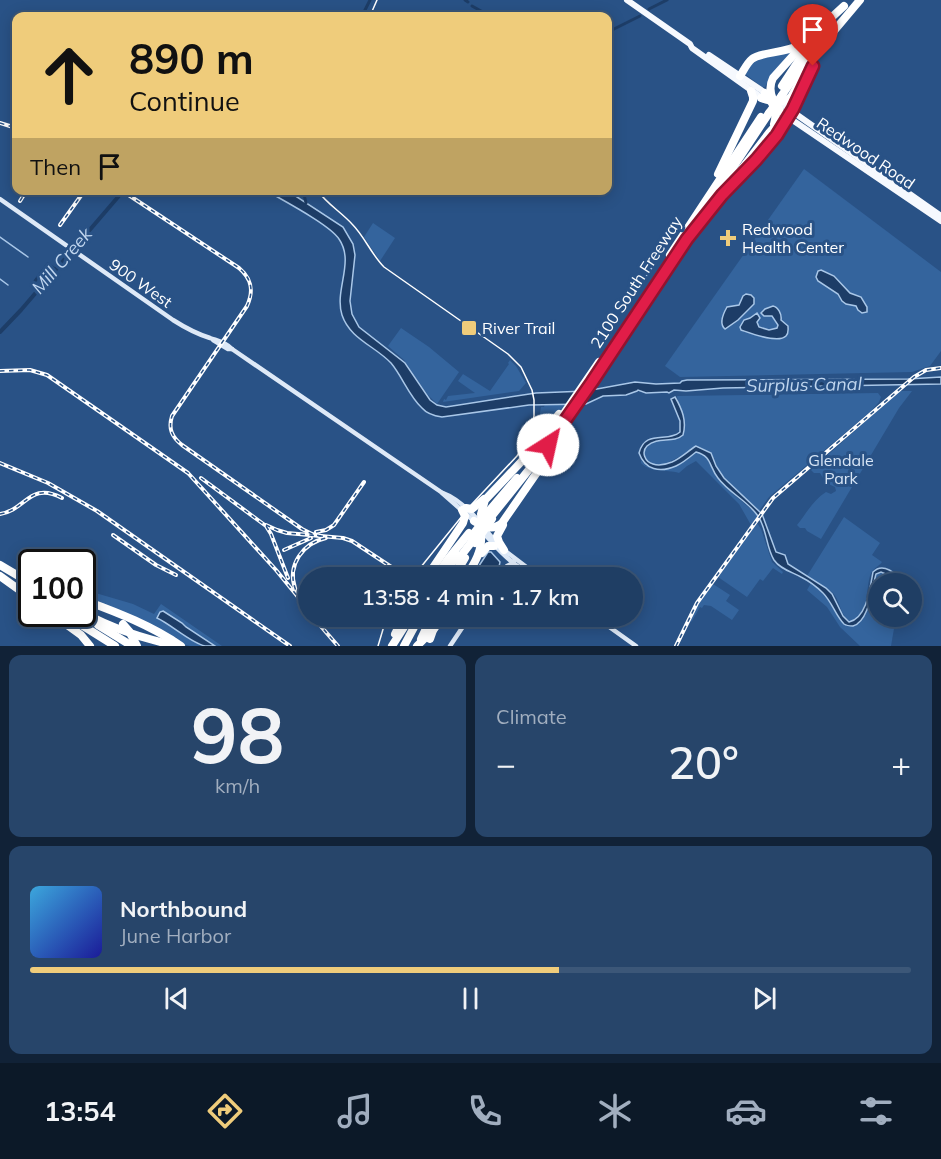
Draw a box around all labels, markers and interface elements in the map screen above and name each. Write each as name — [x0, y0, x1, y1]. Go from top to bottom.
pin — [787, 4, 838, 66]
icon: arrive — [796, 13, 829, 46]
text: 890 m — [129, 32, 254, 85]
icon: ahead — [30, 36, 108, 114]
text: Continue — [129, 84, 240, 118]
street label: Redwood Road — [813, 113, 919, 193]
icon: arrive — [93, 150, 126, 183]
text: Then — [30, 153, 81, 181]
street label: 2100 South Freeway — [586, 212, 687, 352]
place label: Redwood Health Center — [742, 219, 844, 257]
water label: Mill Creek — [27, 222, 97, 299]
marker: Redwood Health Center — [719, 229, 737, 247]
street label: 900 West — [106, 254, 177, 312]
place label: River Trail — [482, 318, 555, 338]
marker: River Trail — [460, 319, 478, 337]
water label: Surplus Canal — [746, 372, 863, 397]
position arrow — [516, 413, 580, 477]
park label: Glendale Park — [808, 450, 874, 488]
speed limit sign: 100 — [18, 549, 96, 627]
map controls — [868, 573, 922, 627]
button: search — [868, 573, 922, 627]
text: 13:58 · 4 min · 1.7 km — [362, 583, 579, 611]
text: 98 — [191, 685, 284, 783]
text: Climate — [496, 704, 567, 729]
text: 20° — [668, 734, 739, 790]
text: − — [496, 743, 516, 784]
text: + — [891, 743, 911, 784]
text: km/h — [215, 773, 260, 798]
text: Northbound — [120, 895, 247, 923]
text: June Harbor — [120, 923, 231, 948]
icon: previous — [160, 982, 193, 1015]
icon: pause — [454, 982, 487, 1015]
icon: next — [748, 982, 781, 1015]
icon: directions — [204, 1090, 246, 1132]
icon: music — [334, 1090, 376, 1132]
icon: phone — [464, 1090, 506, 1132]
icon: climate — [594, 1090, 636, 1132]
icon: car — [725, 1090, 767, 1132]
icon: filters — [855, 1090, 897, 1132]
text: 13:54 — [44, 1094, 116, 1128]

